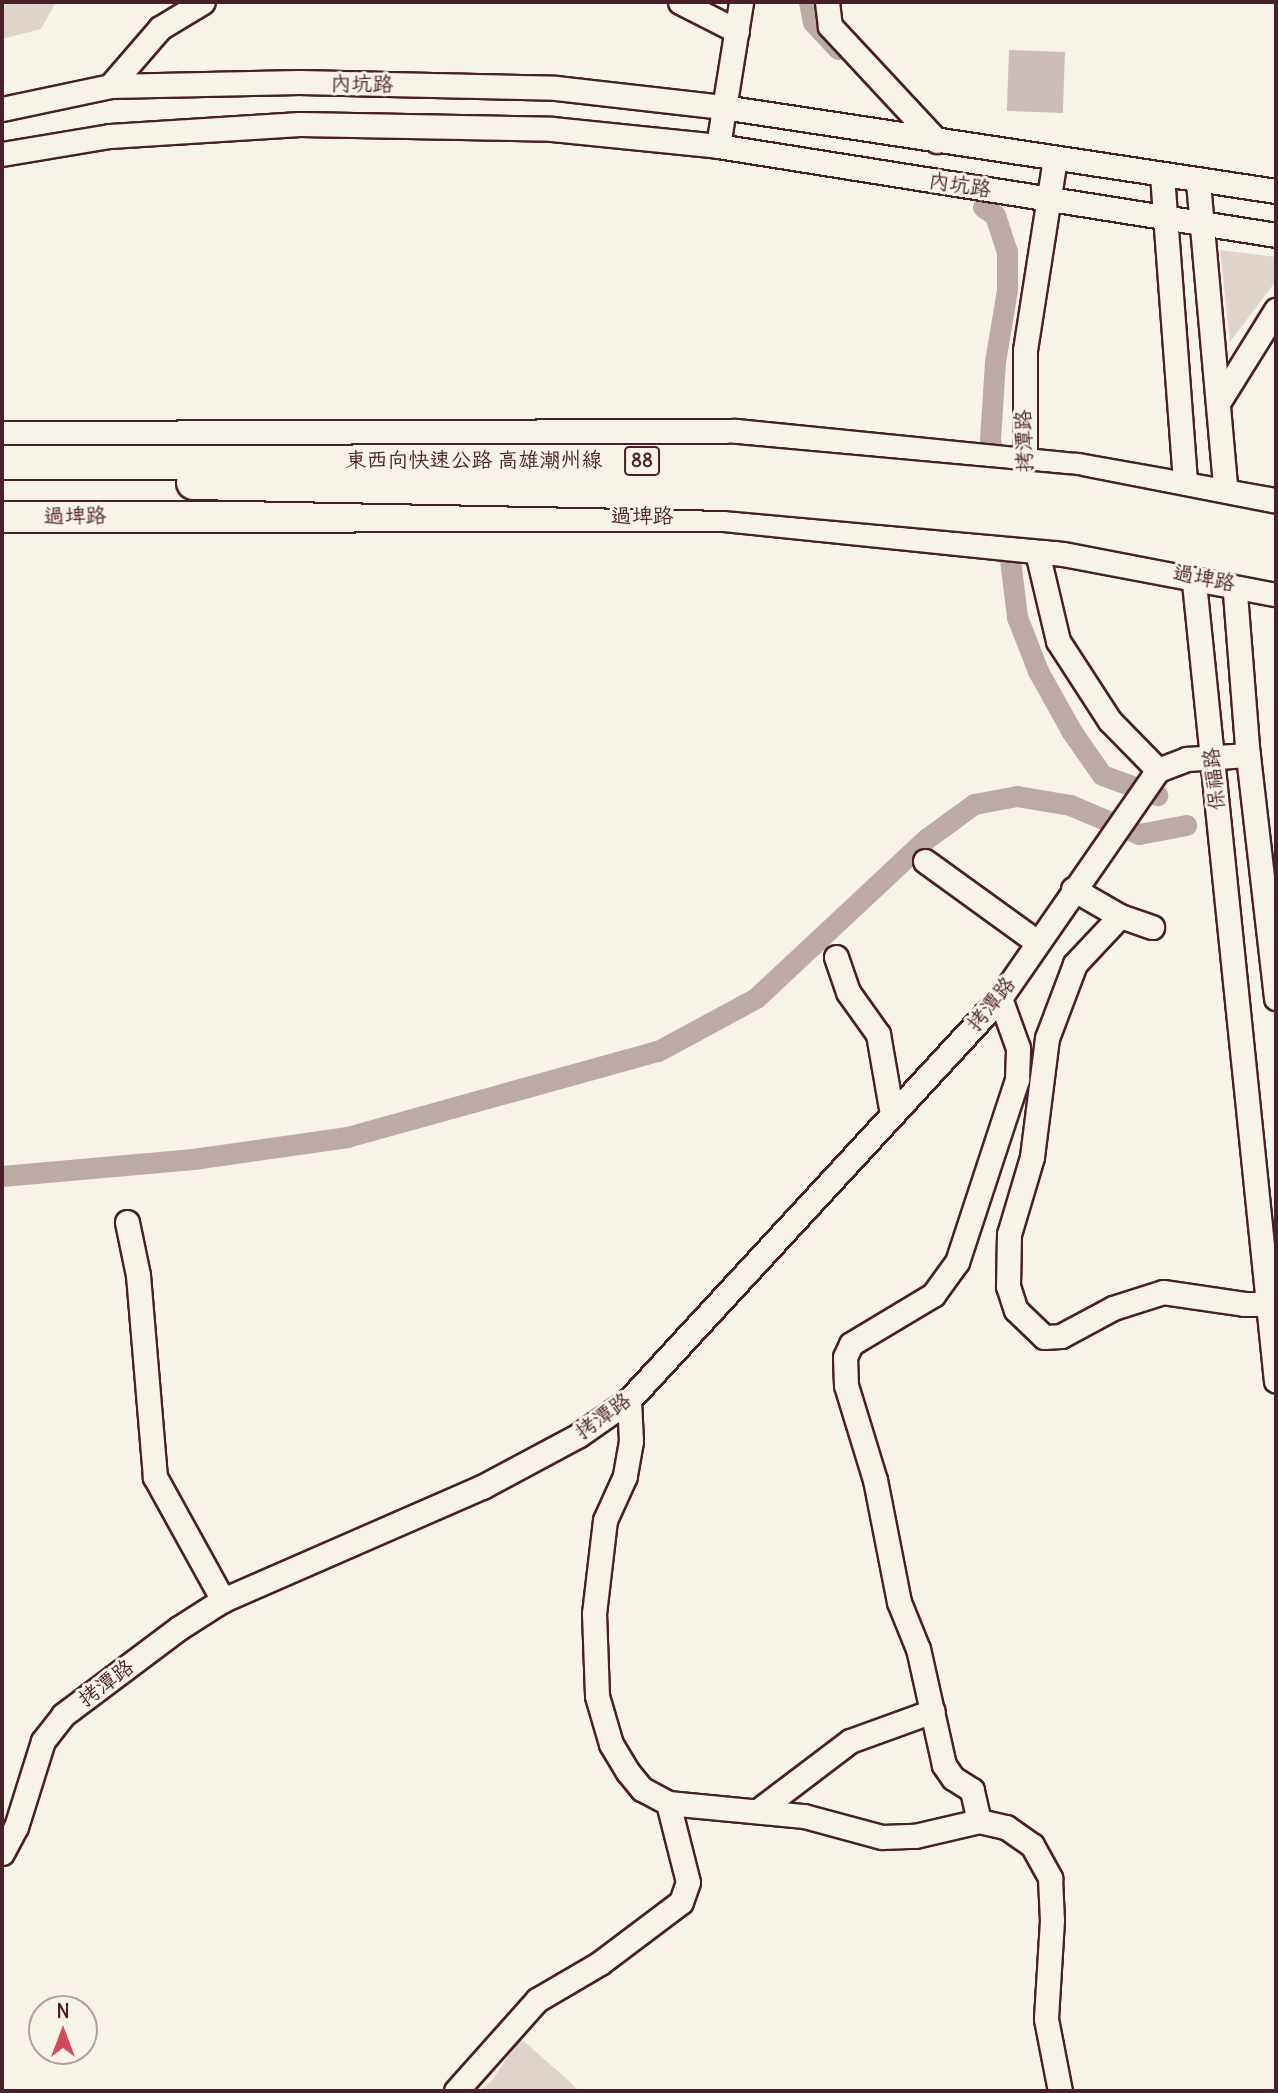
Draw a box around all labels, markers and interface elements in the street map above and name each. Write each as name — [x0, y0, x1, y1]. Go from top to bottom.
street label: 內坑路 — [330, 71, 394, 97]
street label: 內坑路 — [927, 168, 993, 202]
street label: 拷潭路 — [1010, 409, 1038, 473]
road number: 88 — [623, 446, 661, 476]
street label: 東西向快速公路 高雄潮州線 — [346, 447, 602, 473]
street label: 過埤路 — [43, 503, 107, 529]
street label: 過埤路 — [611, 503, 673, 529]
street label: 過埤路 — [1171, 560, 1237, 596]
street label: 保福路 — [1198, 746, 1230, 812]
street label: 拷潭路 — [961, 972, 1021, 1036]
street label: 拷潭路 — [570, 1387, 636, 1445]
street label: 拷潭路 — [73, 1654, 139, 1712]
north arrow — [28, 1995, 98, 2065]
text: N — [56, 1999, 70, 2023]

